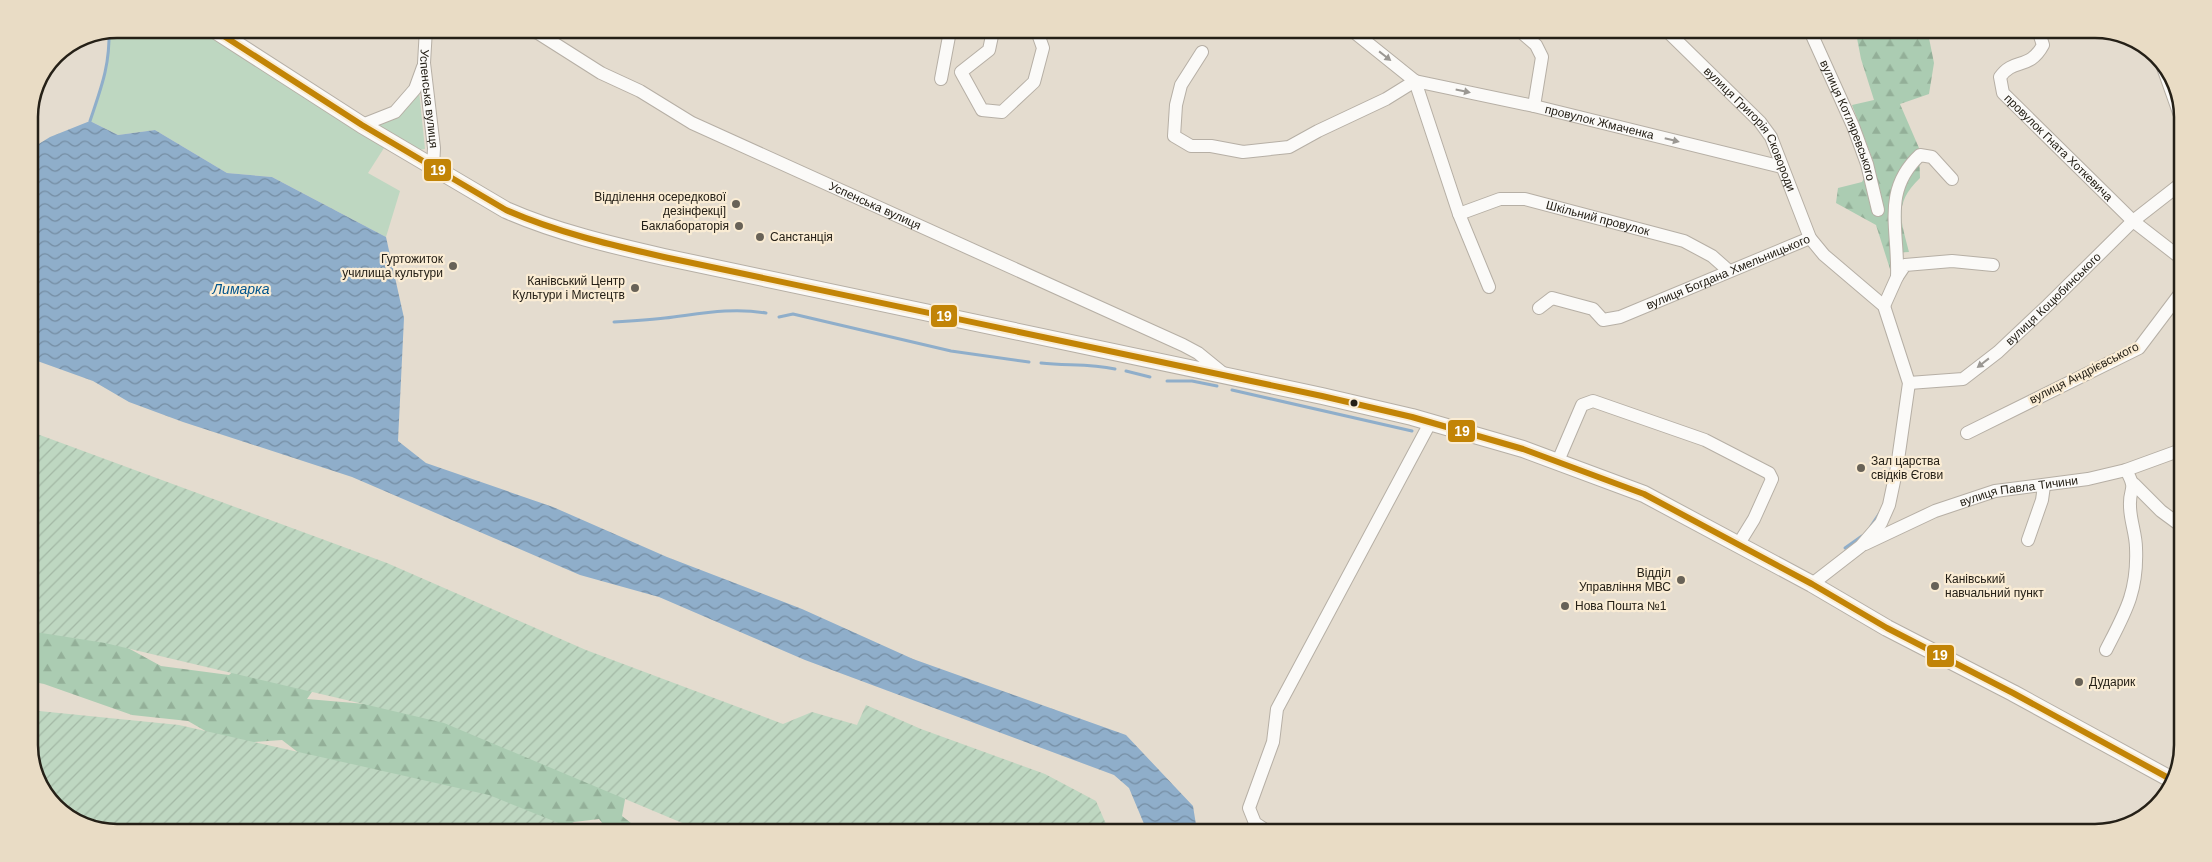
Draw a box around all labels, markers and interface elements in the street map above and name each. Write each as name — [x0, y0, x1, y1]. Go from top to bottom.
street label: Успенська вулиця — [417, 49, 441, 149]
one-way arrow — [1378, 51, 1391, 62]
street label: вулиця Котляревського — [1817, 58, 1878, 183]
street label: вулиця Григорія Сковороди — [1701, 64, 1798, 193]
one-way arrow — [1455, 87, 1471, 95]
street label: провулок Гната Хоткевича — [2001, 91, 2116, 204]
street label: провулок Жмаченка — [1544, 102, 1656, 142]
one-way arrow — [1665, 136, 1680, 144]
line badge: 19 — [423, 158, 452, 182]
text: 19 — [430, 162, 446, 178]
street label: Успенська вулиця — [827, 179, 923, 233]
place label: Відділення осередкової дезінфекці] — [594, 190, 727, 218]
marker: Відділення осередкової дезінфекці] — [730, 198, 742, 210]
street label: Шкільний провулок — [1545, 198, 1652, 239]
place label: Баклабораторія — [641, 219, 729, 233]
marker: Баклабораторія — [733, 220, 745, 232]
place label: Санстанція — [770, 230, 833, 244]
marker: Санстанція — [754, 231, 766, 243]
street label: вулиця Богдана Хмельницького — [1644, 232, 1812, 312]
street label: вулиця Коцюбинського — [2003, 249, 2104, 348]
place label: Гуртожиток училища культури — [342, 252, 444, 280]
marker: Гуртожиток училища культури — [447, 260, 459, 272]
place label: Канівський Центр Культури і Мистецтв — [512, 274, 625, 302]
water label: Лимарка — [212, 281, 270, 297]
marker: Канівський Центр Культури і Мистецтв — [629, 282, 641, 294]
line badge: 19 — [930, 304, 958, 328]
text: 19 — [936, 308, 952, 324]
street label: вулиця Андрієвського — [2027, 339, 2141, 407]
one-way arrow — [1977, 358, 1990, 369]
unlabelled marker — [1349, 398, 1359, 408]
line badge: 19 — [1447, 419, 1476, 443]
text: 19 — [1454, 423, 1470, 439]
place label: Зал царства свідків Єгови — [1871, 454, 1943, 482]
marker: Зал царства свідків Єгови — [1855, 462, 1867, 474]
street label: вулиця Павла Тичини — [1958, 473, 2079, 509]
place label: Відділ Управління МВС — [1579, 566, 1671, 594]
place label: Канівський навчальний пункт — [1945, 572, 2044, 600]
marker: Відділ Управління МВС — [1675, 574, 1687, 586]
marker: Канівський навчальний пункт — [1929, 580, 1941, 592]
place label: Нова Пошта №1 — [1575, 599, 1667, 613]
marker: Нова Пошта №1 — [1559, 600, 1571, 612]
line badge: 19 — [1926, 644, 1955, 668]
text: 19 — [1932, 647, 1948, 663]
place label: Дударик — [2089, 675, 2136, 689]
marker: Дударик — [2073, 676, 2085, 688]

